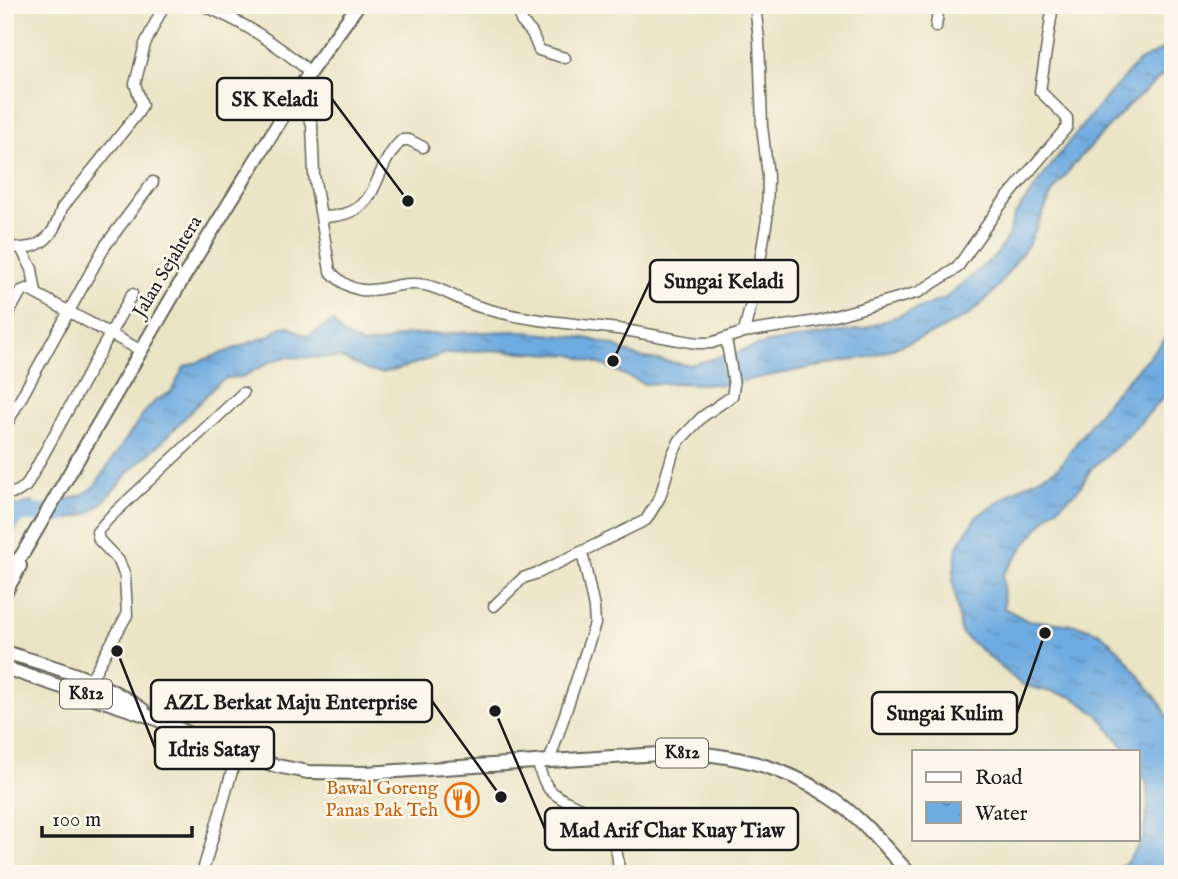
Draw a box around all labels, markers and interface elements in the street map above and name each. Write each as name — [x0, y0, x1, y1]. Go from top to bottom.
callout: SK Keladi — [217, 78, 332, 120]
text: SK Keladi — [231, 87, 319, 114]
street label: Jalan Sejahtera — [127, 211, 208, 324]
callout: Sungai Keladi — [650, 260, 798, 302]
text: Sungai Keladi — [664, 269, 784, 296]
road number: K812 — [60, 680, 112, 708]
callout: AZL Berkat Maju Enterprise — [151, 680, 432, 722]
text: AZL Berkat Maju Enterprise — [164, 690, 418, 717]
callout: Sungai Kulim — [872, 692, 1017, 734]
text: Sungai Kulim — [886, 701, 1004, 728]
callout: Idris Satay — [155, 727, 274, 769]
text: Idris Satay — [168, 737, 260, 764]
road number: K812 — [656, 738, 708, 768]
legend — [912, 750, 1140, 840]
text: Road — [975, 765, 1023, 792]
place label: Bawal Goreng Panas Pak Teh — [325, 777, 439, 823]
restaurant icon: Bawal Goreng Panas Pak Teh — [443, 781, 481, 819]
scale bar — [42, 795, 192, 839]
text: Water — [975, 801, 1028, 828]
text: 100 m — [52, 807, 101, 834]
callout: Mad Arif Char Kuay Tiaw — [545, 808, 798, 850]
text: Mad Arif Char Kuay Tiaw — [559, 818, 786, 845]

